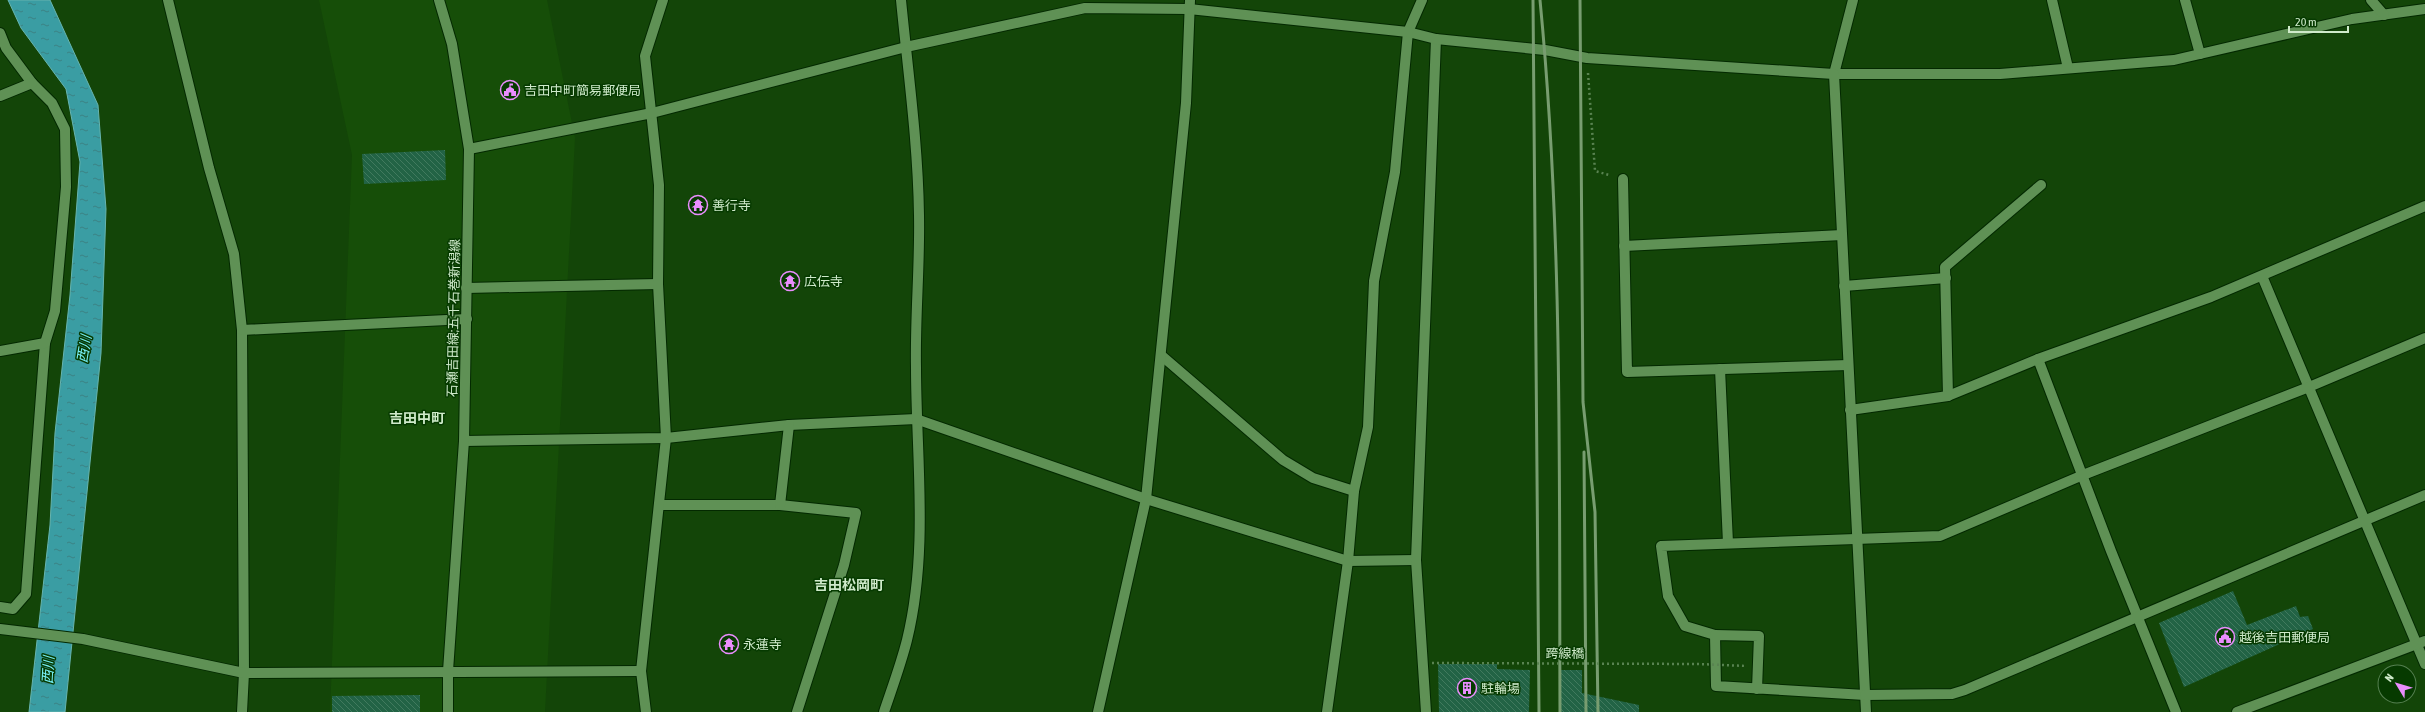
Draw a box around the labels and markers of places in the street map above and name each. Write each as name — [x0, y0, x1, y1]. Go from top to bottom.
public building icon: 吉田中町簡易郵便局 — [499, 79, 521, 101]
place label: 吉田中町簡易郵便局 — [524, 83, 641, 98]
temple icon: 善行寺 — [687, 194, 709, 216]
place label: 善行寺 — [712, 198, 751, 213]
temple icon: 広伝寺 — [779, 270, 801, 292]
place label: 広伝寺 — [804, 274, 843, 289]
public building icon: 越後吉田郵便局 — [2214, 626, 2236, 648]
place label: 越後吉田郵便局 — [2239, 630, 2330, 645]
temple icon: 永蓮寺 — [718, 633, 740, 655]
place label: 永蓮寺 — [743, 637, 782, 652]
building icon: 駐輪場 — [1456, 677, 1478, 699]
place label: 駐輪場 — [1481, 681, 1520, 696]

